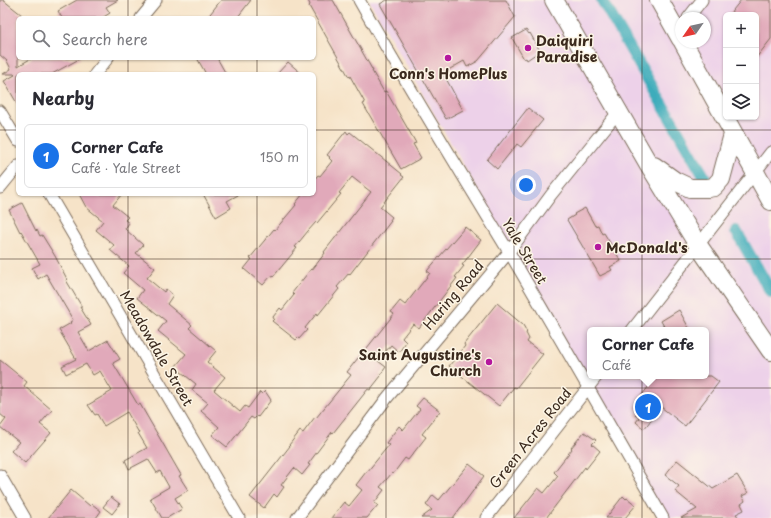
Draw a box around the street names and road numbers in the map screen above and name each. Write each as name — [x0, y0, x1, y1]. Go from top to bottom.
street label: Yale Street — [497, 214, 553, 288]
street label: Haring Road — [418, 256, 488, 334]
street label: Meadowdale Street — [115, 286, 199, 410]
street label: Green Acres Road — [484, 383, 576, 493]

